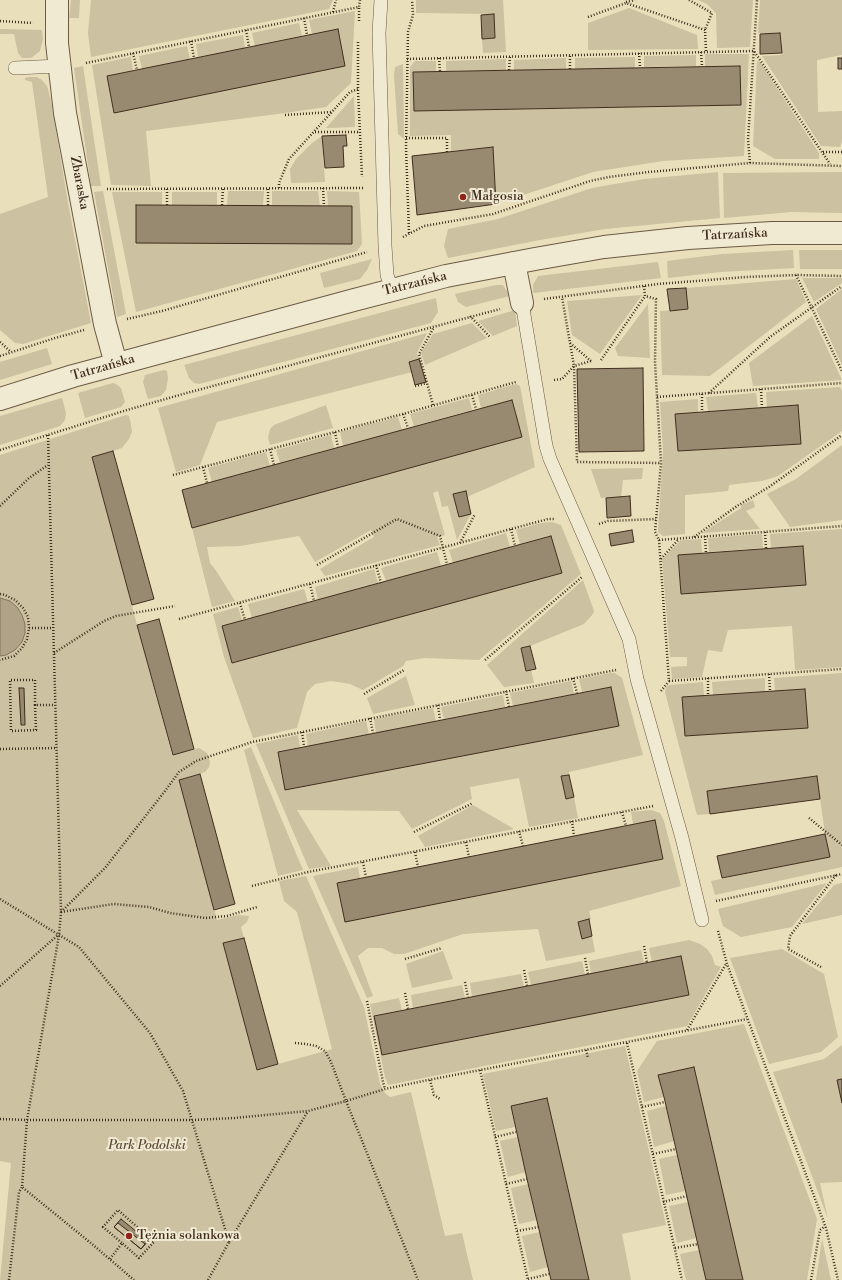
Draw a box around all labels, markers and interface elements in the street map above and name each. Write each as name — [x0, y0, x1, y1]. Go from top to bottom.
street label: Zbaraska — [66, 155, 92, 211]
place label: Małgosia — [471, 189, 524, 205]
marker: Małgosia — [458, 192, 468, 202]
street label: Tatrzańska — [702, 226, 768, 244]
street label: Tatrzańska — [381, 269, 449, 299]
street label: Tatrzańska — [70, 352, 136, 384]
park label: Park Podolski — [108, 1138, 186, 1154]
place label: Tężnia solankowa — [137, 1228, 240, 1244]
marker: Tężnia solankowa — [124, 1231, 134, 1241]

